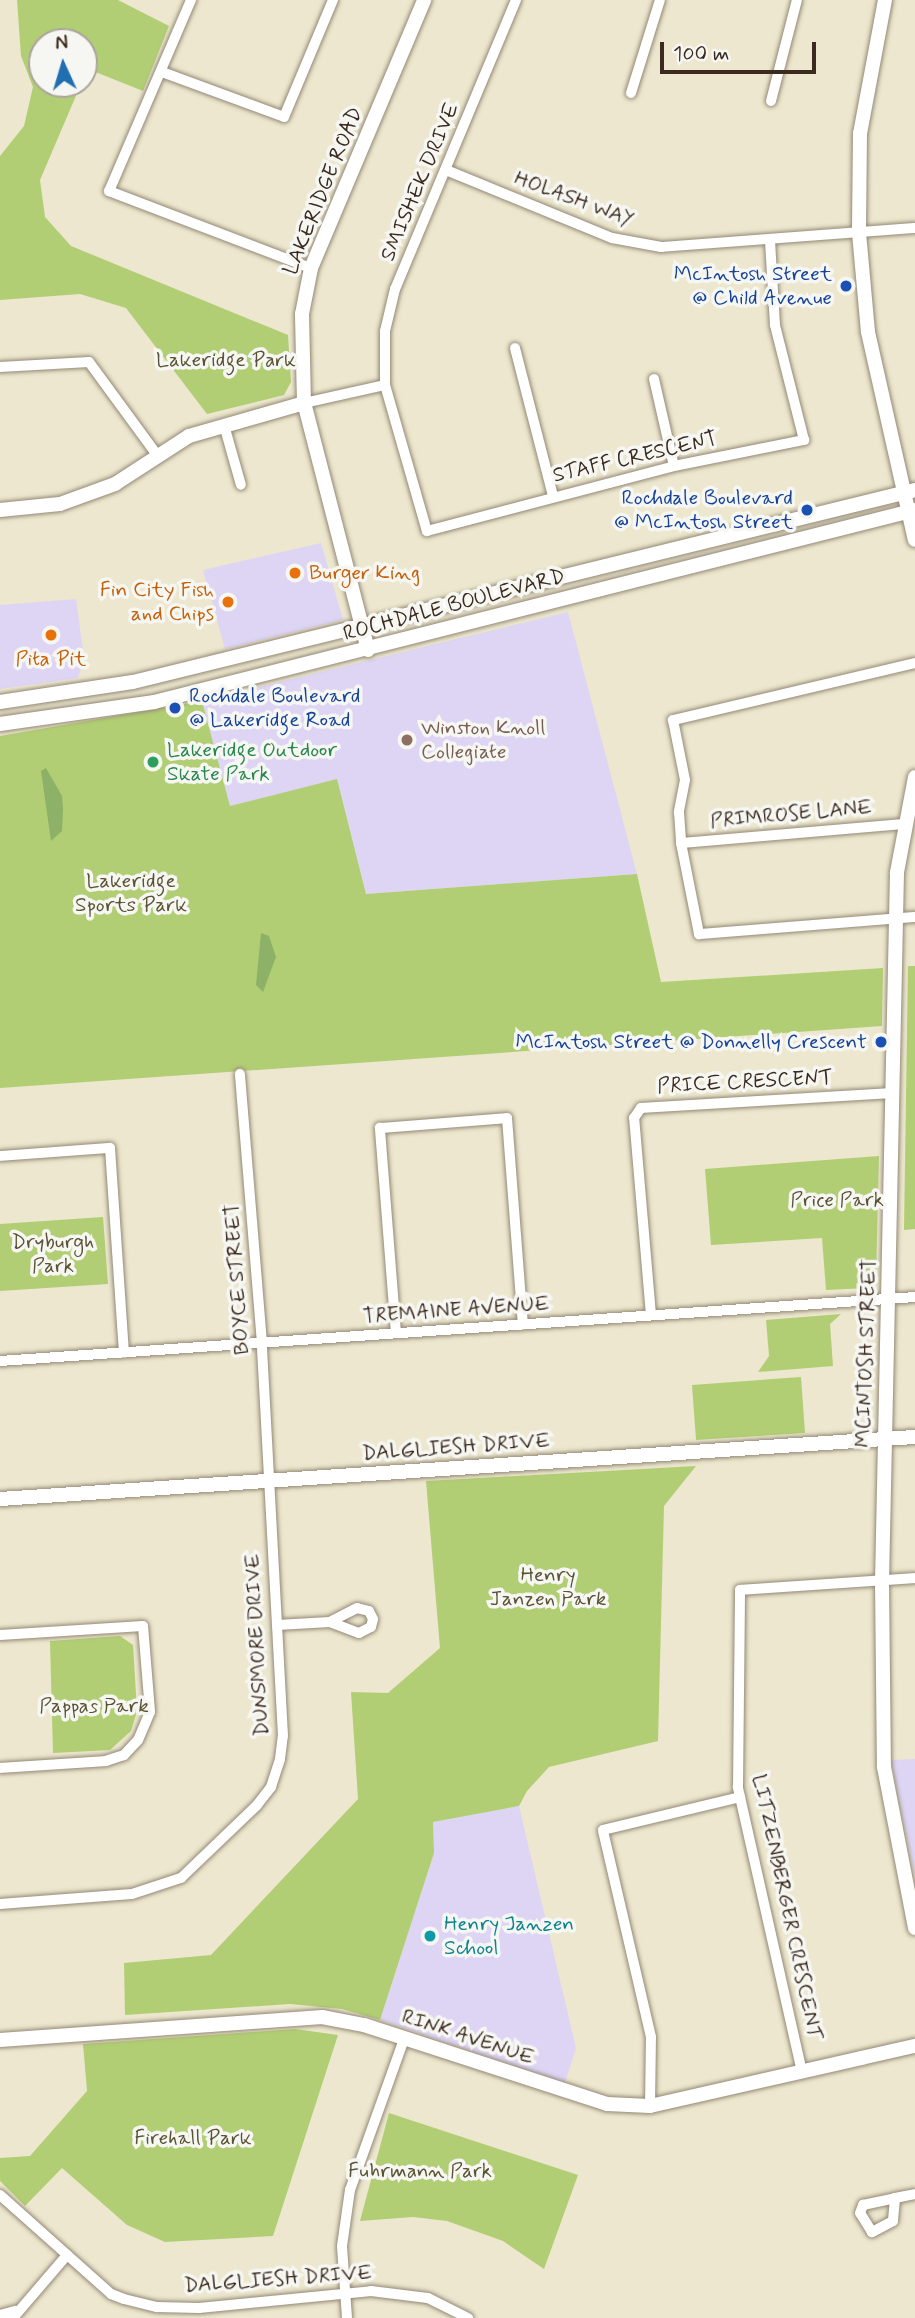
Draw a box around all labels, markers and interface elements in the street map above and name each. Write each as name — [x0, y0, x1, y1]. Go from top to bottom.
north arrow — [28, 28, 98, 98]
scale bar — [663, 28, 819, 72]
text: N — [54, 31, 69, 56]
text: 100 m — [673, 40, 729, 68]
street label: SMISHEK DRIVE — [375, 99, 465, 265]
street label: LAKERIDGE ROAD — [278, 105, 368, 277]
street label: HOLASH WAY — [510, 165, 638, 233]
place label: McIntosh Street @ Child Avenue — [674, 261, 832, 311]
marker: McIntosh Street @ Child Avenue — [838, 278, 854, 294]
park label: Lakeridge Park — [158, 347, 294, 373]
street label: STAFF CRESCENT — [547, 425, 723, 489]
place label: Rochdale Boulevard @ McIntosh Street — [614, 485, 793, 535]
marker: Rochdale Boulevard @ McIntosh Street — [799, 502, 815, 518]
place label: Burger King — [309, 560, 417, 586]
street label: ROCHDALE BOULEVARD — [342, 564, 566, 646]
marker: Burger King — [287, 565, 303, 581]
place label: Fin City Fish and Chips — [105, 577, 214, 627]
marker: Fin City Fish and Chips — [220, 594, 236, 610]
marker: Pita Pit — [43, 627, 59, 643]
place label: Pita Pit — [19, 646, 83, 672]
place label: Rochdale Boulevard @ Lakeridge Road — [189, 683, 355, 733]
marker: Rochdale Boulevard @ Lakeridge Road — [167, 700, 183, 716]
place label: Winston Knoll Collegiate — [421, 715, 540, 765]
marker: Winston Knoll Collegiate — [399, 732, 415, 748]
place label: Lakeridge Outdoor Skate Park — [167, 737, 331, 787]
marker: Lakeridge Outdoor Skate Park — [145, 754, 161, 770]
street label: PRIMROSE LANE — [709, 794, 873, 834]
park label: Lakeridge Sports Park — [77, 868, 185, 918]
place label: McIntosh Street @ Donnelly Crescent — [515, 1029, 867, 1055]
marker: McIntosh Street @ Donnelly Crescent — [873, 1034, 889, 1050]
street label: PRICE CRESCENT — [655, 1065, 835, 1099]
park label: Price Park — [791, 1187, 883, 1213]
street label: BOYCE STREET — [219, 1202, 255, 1356]
park label: Dryburgh Park — [12, 1229, 94, 1279]
street label: MCINTOSH STREET — [850, 1258, 882, 1448]
street label: TREMAINE AVENUE — [362, 1291, 550, 1329]
street label: DALGLIESH DRIVE — [361, 1428, 551, 1466]
street label: DUNSMORE DRIVE — [240, 1552, 274, 1738]
park label: Henry Janzen Park — [492, 1562, 604, 1612]
park label: Pappas Park — [41, 1693, 147, 1719]
street label: LITZENBERGER CRESCENT — [746, 1770, 828, 2044]
place label: Henry Janzen School — [444, 1911, 570, 1961]
marker: Henry Janzen School — [422, 1928, 438, 1944]
street label: RINK AVENUE — [399, 2004, 537, 2070]
park label: Firehall Park — [136, 2125, 250, 2151]
park label: Fuhrmann Park — [348, 2158, 492, 2184]
street label: DALGLIESH DRIVE — [183, 2260, 373, 2298]

